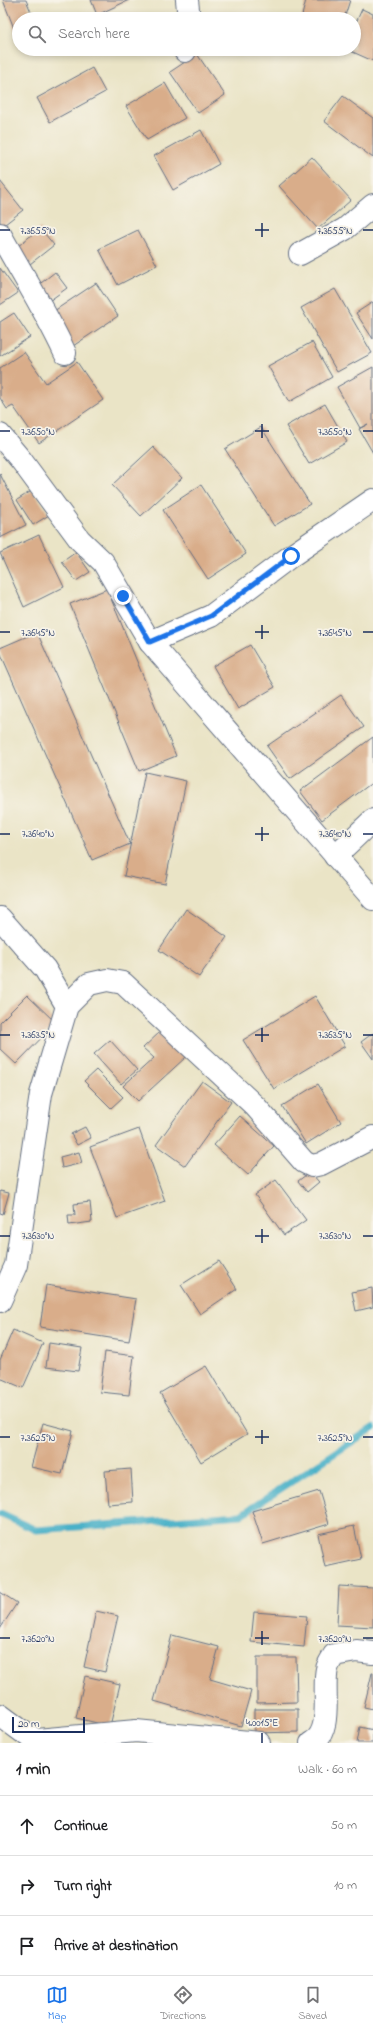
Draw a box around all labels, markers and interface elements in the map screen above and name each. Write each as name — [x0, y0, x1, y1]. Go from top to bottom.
search box — [12, 12, 361, 56]
icon: search — [26, 23, 48, 45]
text: Search here — [58, 23, 130, 45]
text: 7.3655°N — [20, 224, 56, 239]
text: 7.3655°N — [317, 224, 353, 239]
text: 7.3650°N — [21, 425, 55, 440]
text: 7.3650°N — [318, 425, 352, 440]
route start — [282, 547, 300, 565]
route end — [114, 587, 132, 605]
text: 7.3645°N — [21, 626, 55, 641]
text: 7.3645°N — [318, 626, 352, 641]
text: 7.3640°N — [22, 827, 55, 842]
text: 7.3640°N — [319, 827, 352, 842]
text: 7.3635°N — [21, 1028, 55, 1043]
text: 7.3635°N — [318, 1028, 352, 1043]
text: 7.3630°N — [22, 1229, 55, 1244]
text: 7.3630°N — [319, 1229, 352, 1244]
text: 7.3625°N — [21, 1431, 56, 1446]
text: 7.3625°N — [318, 1431, 353, 1446]
text: 7.3620°N — [21, 1632, 55, 1647]
text: 7.3620°N — [318, 1632, 352, 1647]
scale bar — [12, 1715, 85, 1734]
text: 20 m — [18, 1716, 40, 1732]
text: 4.0015°E — [246, 1716, 278, 1731]
text: 1 min — [16, 1757, 50, 1782]
text: Walk · 60 m — [298, 1760, 357, 1779]
icon: ahead — [16, 1815, 38, 1837]
text: Continue — [54, 1815, 108, 1837]
text: 50 m — [331, 1816, 357, 1835]
icon: right — [16, 1875, 38, 1897]
text: Turn right — [54, 1875, 112, 1897]
text: 10 m — [334, 1876, 357, 1895]
icon: arrive — [16, 1935, 38, 1957]
text: Arrive at destination — [54, 1935, 178, 1957]
tab: Map — [46, 1984, 68, 2024]
tab: Directions — [160, 1984, 206, 2024]
tab: Saved — [298, 1984, 327, 2024]

